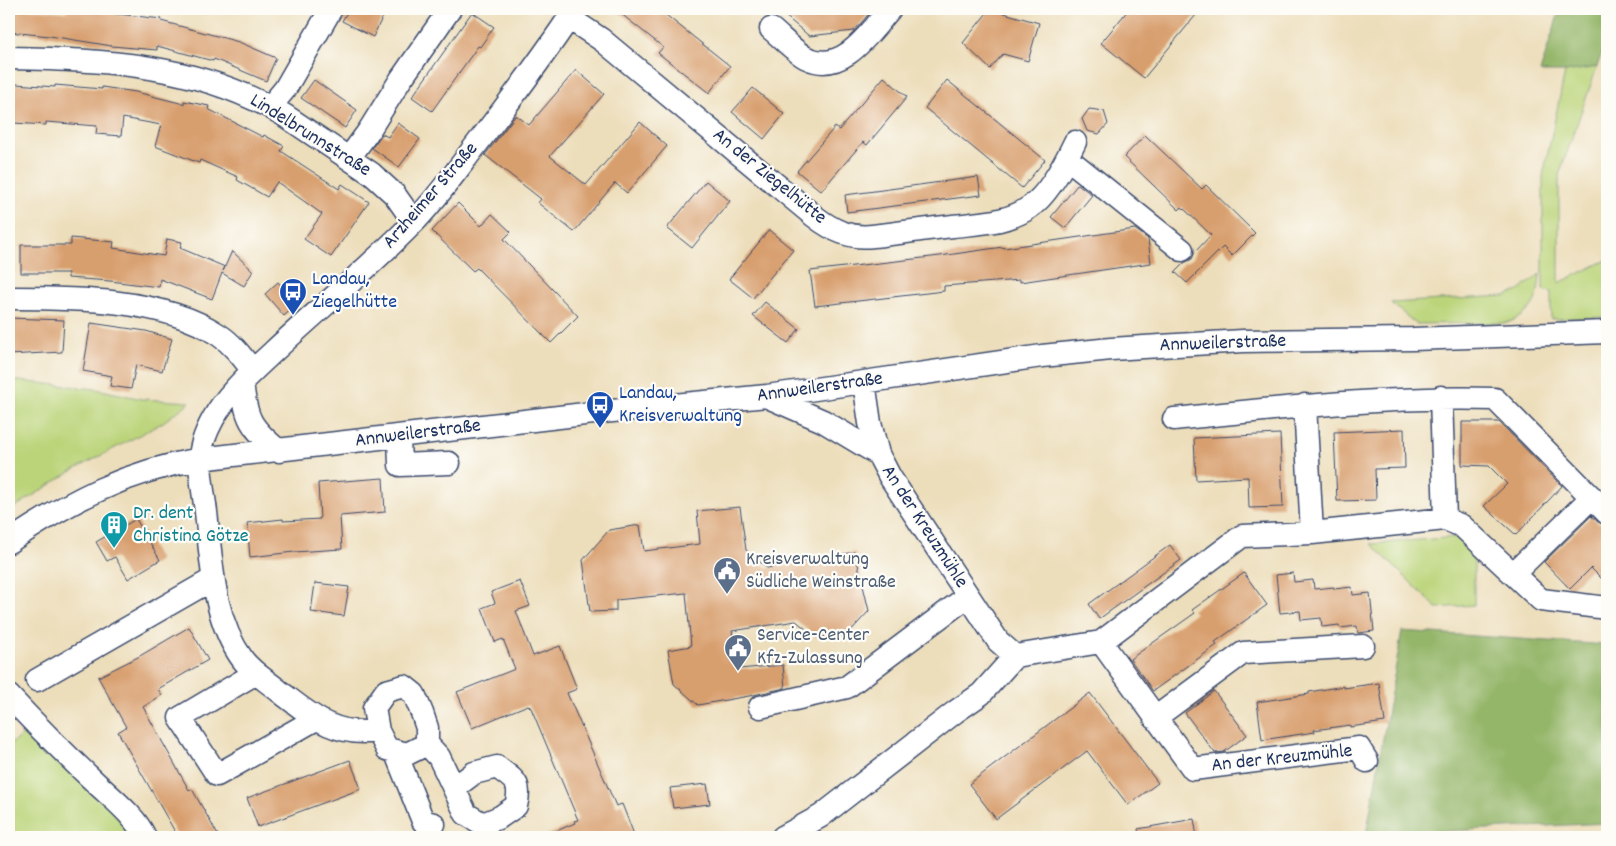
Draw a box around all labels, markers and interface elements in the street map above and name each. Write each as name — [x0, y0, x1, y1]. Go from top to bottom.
street label: Lindelbrunnstraße — [244, 88, 376, 185]
street label: An der Ziegelhütte — [706, 122, 832, 232]
street label: Arzheimer Straße — [377, 136, 485, 256]
place label: Landau, Ziegelhütte — [312, 266, 397, 317]
bus stop icon: Landau, Ziegelhütte — [278, 277, 308, 316]
street label: Annweilerstraße — [1159, 328, 1287, 360]
street label: Annweilerstraße — [755, 365, 885, 411]
place label: Landau, Kreisverwaltung — [619, 380, 742, 431]
bus stop icon: Landau, Kreisverwaltung — [585, 390, 615, 429]
street label: Annweilerstraße — [353, 412, 483, 456]
street label: An der Kreuzmühle — [874, 460, 974, 594]
place label: Dr. dent Christina Götze — [133, 500, 249, 551]
building icon: Dr. dent Christina Götze — [99, 510, 129, 549]
place label: Kreisverwaltung Südliche Weinstraße — [746, 546, 896, 597]
public building icon: Kreisverwaltung Südliche Weinstraße — [712, 556, 742, 595]
place label: Service-Center Kfz-Zulassung — [757, 622, 870, 673]
public building icon: Service-Center Kfz-Zulassung — [723, 633, 753, 672]
street label: An der Kreuzmühle — [1210, 738, 1354, 780]

